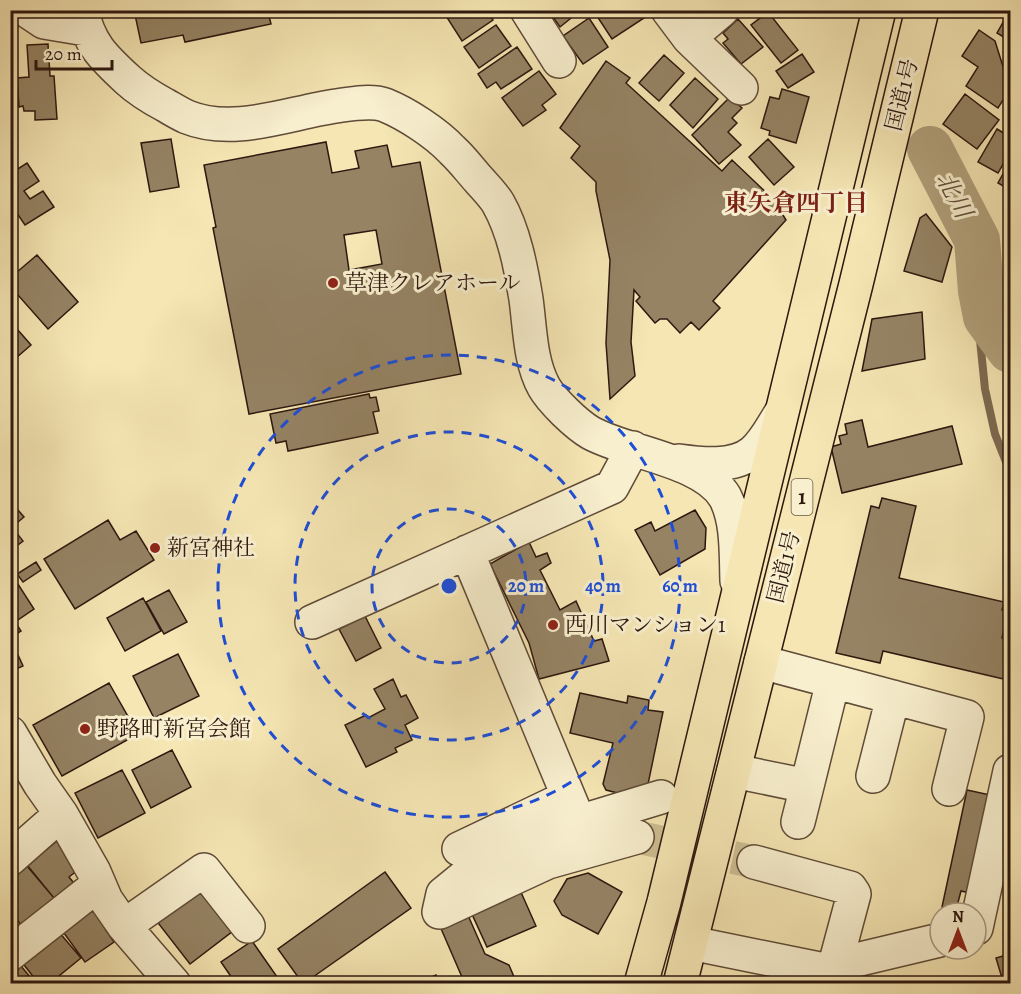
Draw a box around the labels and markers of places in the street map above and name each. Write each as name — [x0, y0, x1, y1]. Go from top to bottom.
place label: 草津クレアホール — [345, 268, 521, 298]
marker: 草津クレアホール — [326, 276, 340, 290]
place label: 新宮神社 — [167, 533, 255, 563]
marker: 新宮神社 — [148, 541, 162, 555]
centre of rings — [439, 576, 459, 596]
place label: 西川マンション1 — [565, 610, 726, 640]
marker: 西川マンション1 — [546, 618, 560, 632]
place label: 野路町新宮会館 — [97, 714, 251, 744]
marker: 野路町新宮会館 — [78, 722, 92, 736]

